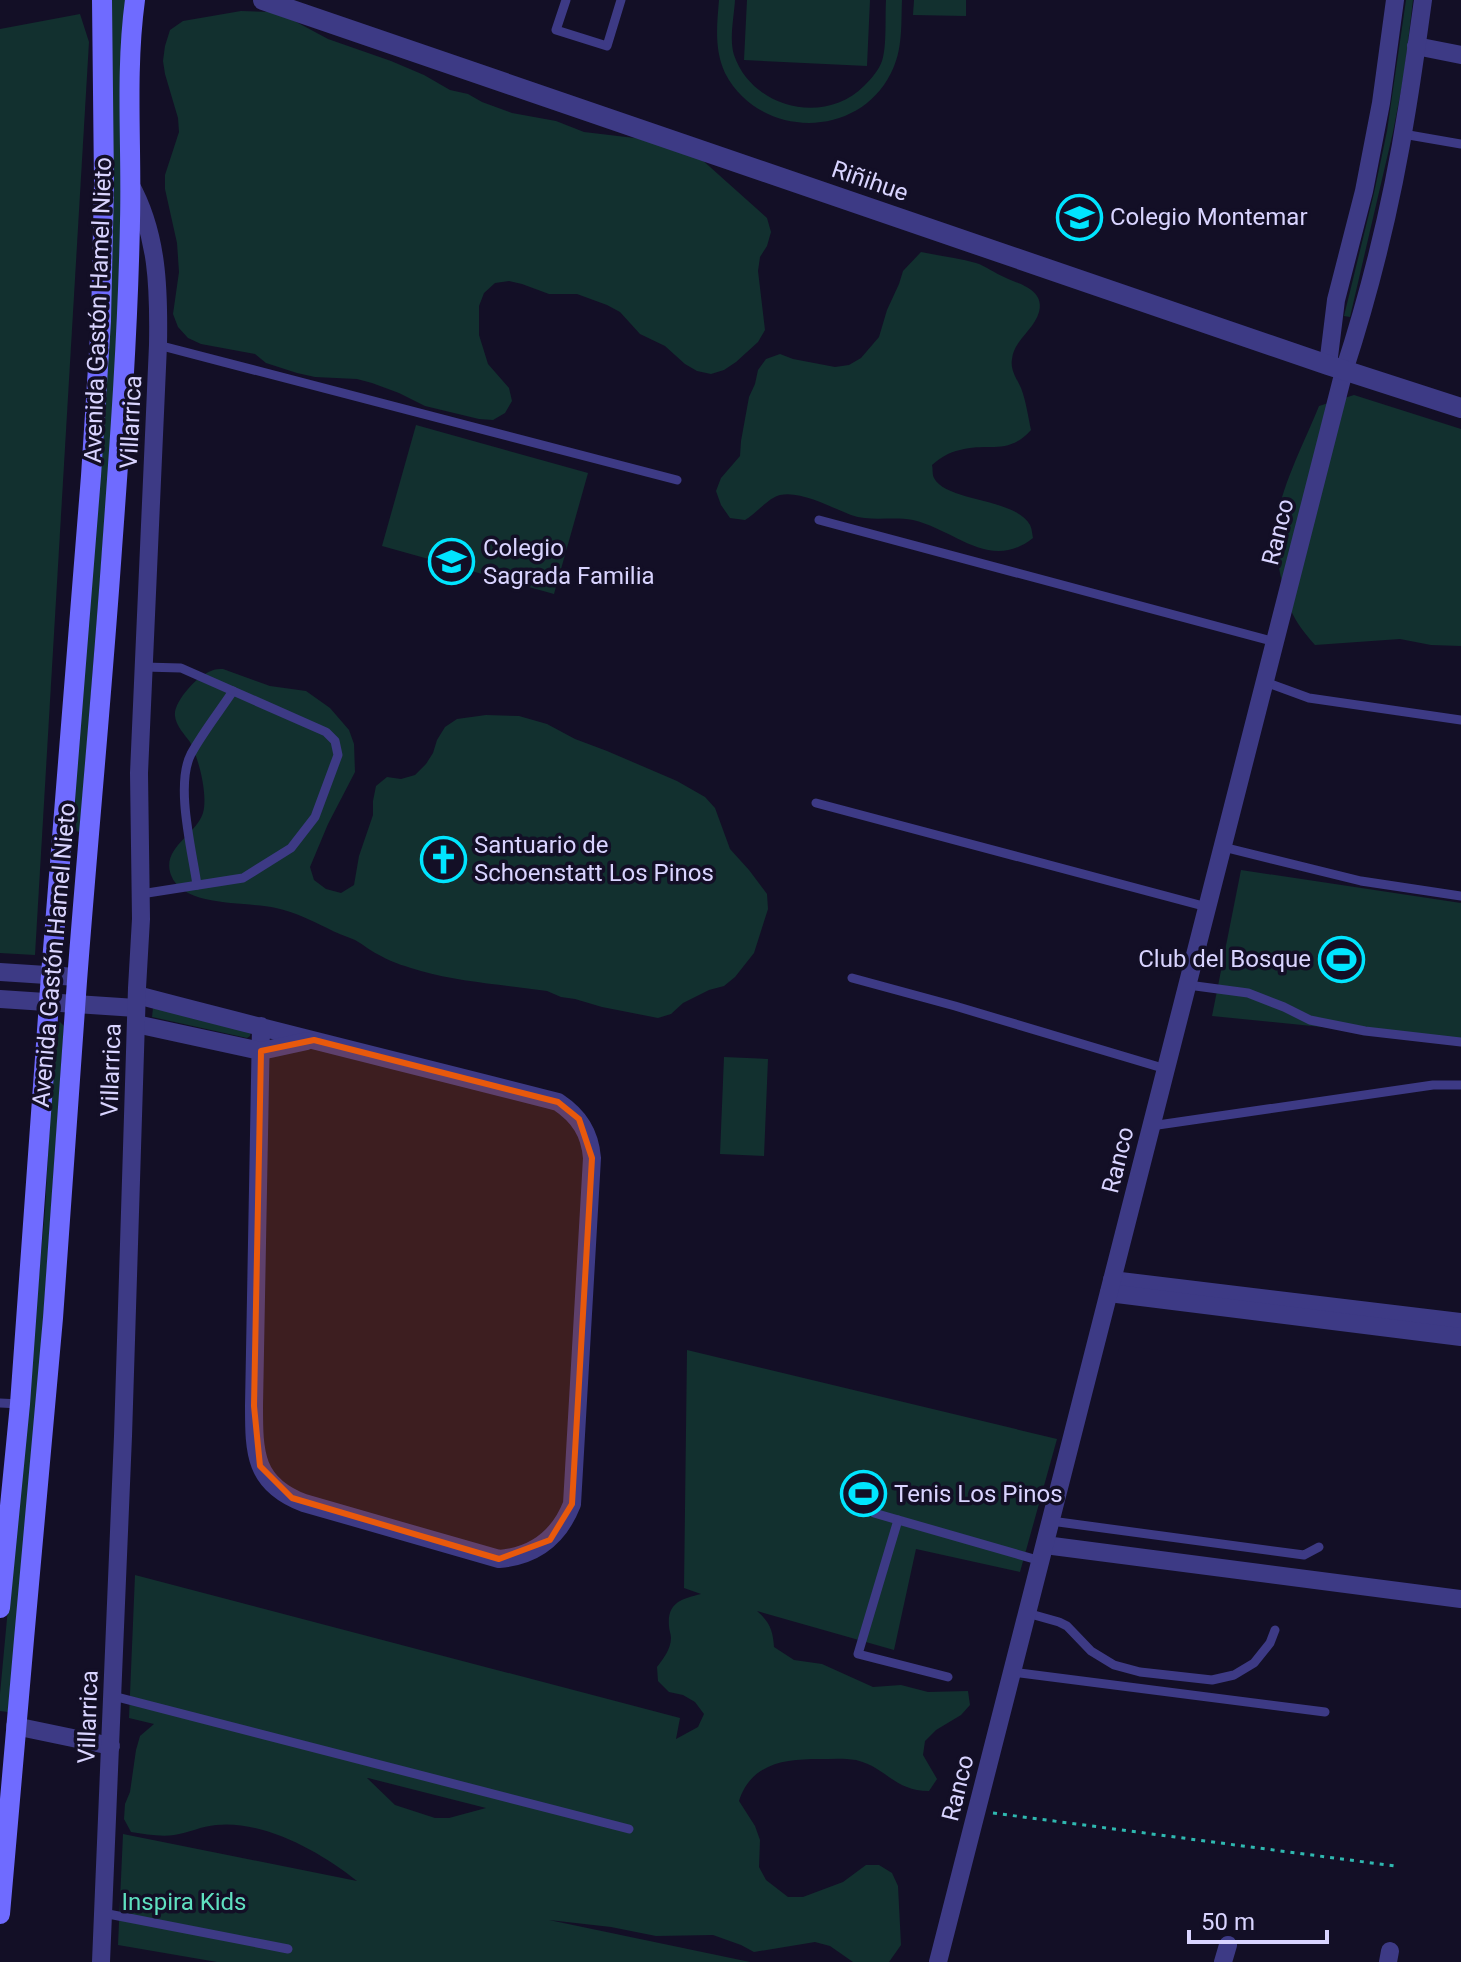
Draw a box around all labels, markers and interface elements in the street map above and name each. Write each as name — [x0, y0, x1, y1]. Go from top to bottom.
street label: Riñihue — [828, 155, 912, 207]
street label: Avenida Gastón Hamel Nieto — [79, 157, 117, 463]
school or university icon: Colegio Montemar — [1055, 193, 1103, 241]
place label: Colegio Montemar — [1110, 203, 1308, 231]
street label: Villarrica — [115, 375, 147, 469]
street label: Ranco — [1256, 496, 1300, 568]
place label: Colegio Sagrada Familia — [483, 534, 655, 590]
school or university icon: Colegio Sagrada Familia — [428, 538, 476, 586]
street label: Avenida Gastón Hamel Nieto — [27, 801, 81, 1109]
place label: Santuario de Schoenstatt Los Pinos — [474, 831, 714, 887]
church icon: Santuario de Schoenstatt Los Pinos — [419, 835, 467, 883]
sports icon: Club del Bosque — [1318, 935, 1366, 983]
place label: Club del Bosque — [1138, 945, 1311, 973]
street label: Villarrica — [95, 1023, 127, 1117]
street label: Ranco — [1096, 1124, 1140, 1196]
sports icon: Tenis Los Pinos — [839, 1470, 887, 1518]
place label: Tenis Los Pinos — [894, 1480, 1063, 1508]
street label: Villarrica — [72, 1670, 104, 1764]
street label: Ranco — [936, 1752, 980, 1824]
park label: Inspira Kids — [122, 1888, 246, 1916]
scale bar — [1189, 1894, 1327, 1944]
text: 50 m — [1201, 1908, 1255, 1936]

